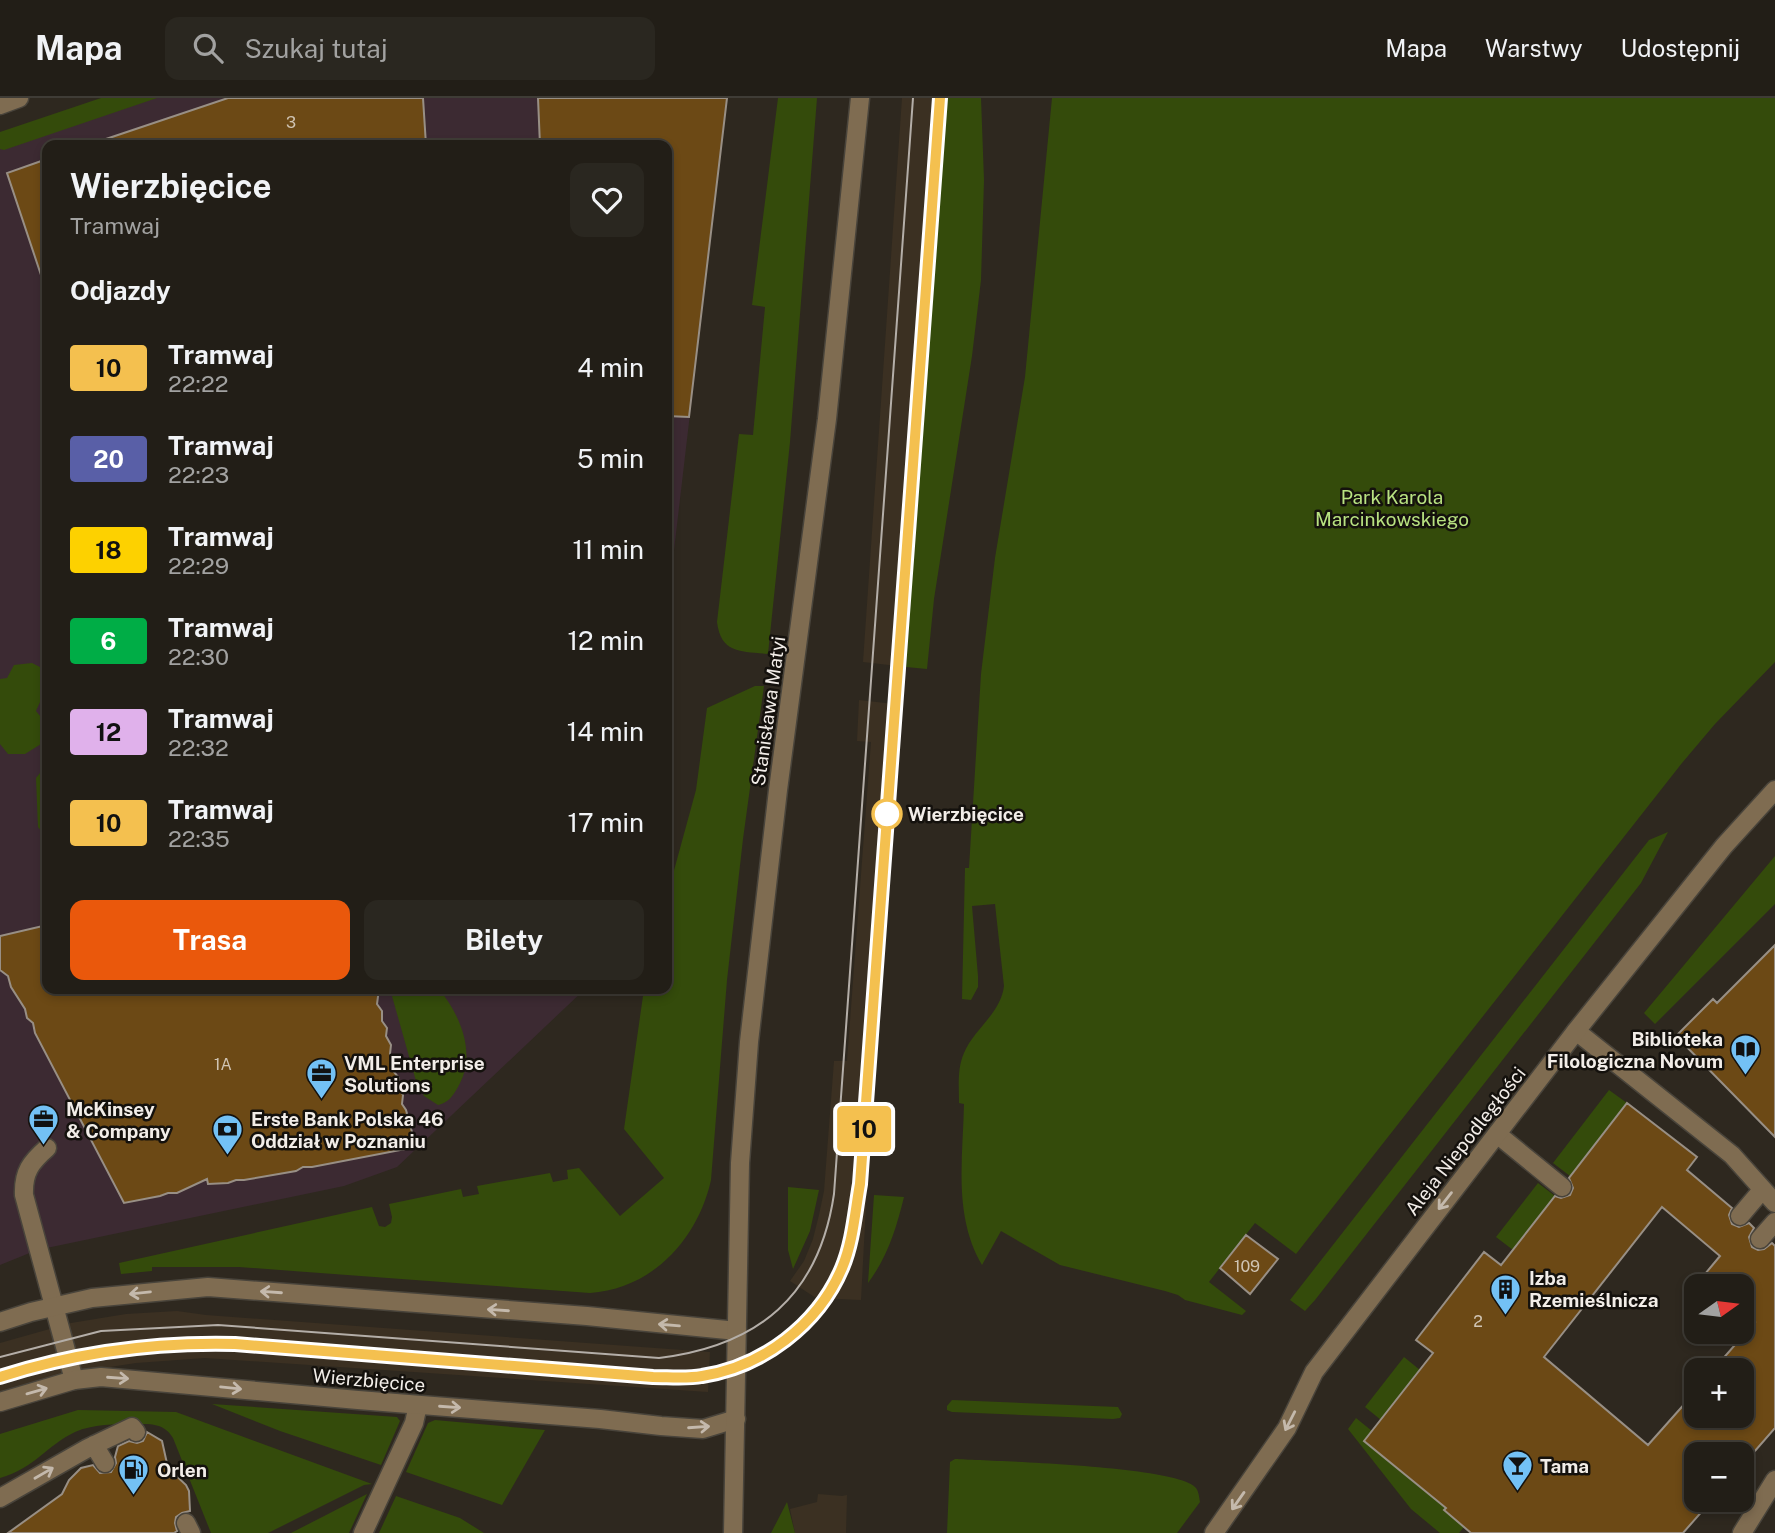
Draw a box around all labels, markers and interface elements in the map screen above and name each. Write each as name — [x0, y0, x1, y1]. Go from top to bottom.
search box — [165, 17, 655, 80]
text: Mapa — [35, 29, 123, 67]
icon: search — [189, 29, 227, 67]
text: Szukaj tutaj — [245, 33, 388, 64]
text: Mapa — [1385, 34, 1447, 62]
text: Warstwy — [1485, 34, 1583, 62]
text: Udostępnij — [1621, 34, 1740, 62]
house number: 3 — [286, 113, 296, 132]
button: heart — [570, 163, 644, 237]
text: Wierzbięcice — [70, 167, 272, 205]
text: Tramwaj — [70, 212, 160, 239]
text: Odjazdy — [70, 275, 171, 306]
text: Tramwaj — [168, 339, 274, 370]
text: 4 min — [577, 352, 644, 383]
text: 10 — [96, 354, 121, 382]
text: 22:22 — [168, 370, 228, 397]
text: Tramwaj — [168, 430, 274, 461]
text: 5 min — [577, 443, 644, 474]
text: 20 — [93, 445, 124, 473]
text: 22:23 — [168, 461, 229, 488]
park label: Park Karola Marcinkowskiego — [1315, 486, 1469, 530]
text: Tramwaj — [168, 521, 274, 552]
text: 11 min — [572, 534, 644, 565]
text: 18 — [95, 536, 122, 564]
text: 22:29 — [168, 552, 229, 579]
text: Tramwaj — [168, 612, 274, 643]
text: 12 min — [568, 625, 644, 656]
text: 6 — [101, 627, 116, 655]
street label: Stanisława Matyi — [747, 635, 789, 787]
text: 22:30 — [168, 643, 229, 670]
text: Tramwaj — [168, 703, 274, 734]
text: 14 min — [567, 716, 644, 747]
text: 12 — [96, 718, 121, 746]
text: 22:32 — [168, 734, 229, 761]
text: Tramwaj — [168, 794, 274, 825]
marker: Wierzbięcice — [872, 799, 902, 829]
place label: Wierzbięcice — [908, 803, 1024, 825]
text: 17 min — [567, 807, 644, 838]
text: 10 — [96, 809, 121, 837]
text: 22:35 — [168, 825, 230, 852]
button: Trasa — [70, 900, 350, 980]
button: Bilety — [364, 900, 644, 980]
place label: Biblioteka Filologiczna Novum — [1547, 1028, 1723, 1072]
library icon: Biblioteka Filologiczna Novum — [1729, 1033, 1763, 1077]
place label: VML Enterprise Solutions — [344, 1052, 485, 1096]
house number: 1A — [214, 1055, 232, 1074]
office icon: VML Enterprise Solutions — [304, 1057, 338, 1101]
street label: Aleja Niepodległości — [1400, 1062, 1530, 1220]
place label: McKinsey & Company — [66, 1098, 171, 1142]
office icon: McKinsey & Company — [26, 1103, 60, 1147]
line badge: 10 — [832, 1106, 896, 1152]
place label: Erste Bank Polska 46 Oddział w Poznaniu — [251, 1108, 444, 1152]
bank icon: Erste Bank Polska 46 Oddział w Poznaniu — [211, 1113, 245, 1157]
text: 10 — [851, 1115, 877, 1143]
one-way arrow — [1438, 1192, 1453, 1210]
house number: 109 — [1234, 1257, 1260, 1276]
place label: Izba Rzemieślnicza — [1529, 1267, 1658, 1311]
building icon: Izba Rzemieślnicza — [1489, 1272, 1523, 1316]
north arrow — [1684, 1274, 1754, 1344]
map controls — [1684, 1274, 1754, 1512]
one-way arrow — [260, 1285, 283, 1298]
one-way arrow — [129, 1287, 152, 1300]
one-way arrow — [487, 1303, 510, 1316]
house number: 2 — [1473, 1312, 1483, 1331]
one-way arrow — [658, 1318, 681, 1331]
button: + — [1684, 1358, 1754, 1428]
street label: Wierzbięcice — [312, 1364, 426, 1396]
one-way arrow — [107, 1372, 129, 1385]
one-way arrow — [219, 1382, 242, 1395]
one-way arrow — [25, 1384, 48, 1397]
one-way arrow — [439, 1401, 462, 1414]
one-way arrow — [1282, 1410, 1296, 1431]
one-way arrow — [687, 1420, 710, 1433]
button: − — [1684, 1442, 1754, 1512]
bar icon: Tama — [1500, 1449, 1534, 1493]
fuel station icon: Orlen — [117, 1453, 151, 1497]
place label: Tama — [1540, 1455, 1589, 1477]
place label: Orlen — [157, 1459, 207, 1481]
one-way arrow — [33, 1466, 54, 1479]
one-way arrow — [1231, 1490, 1245, 1510]

